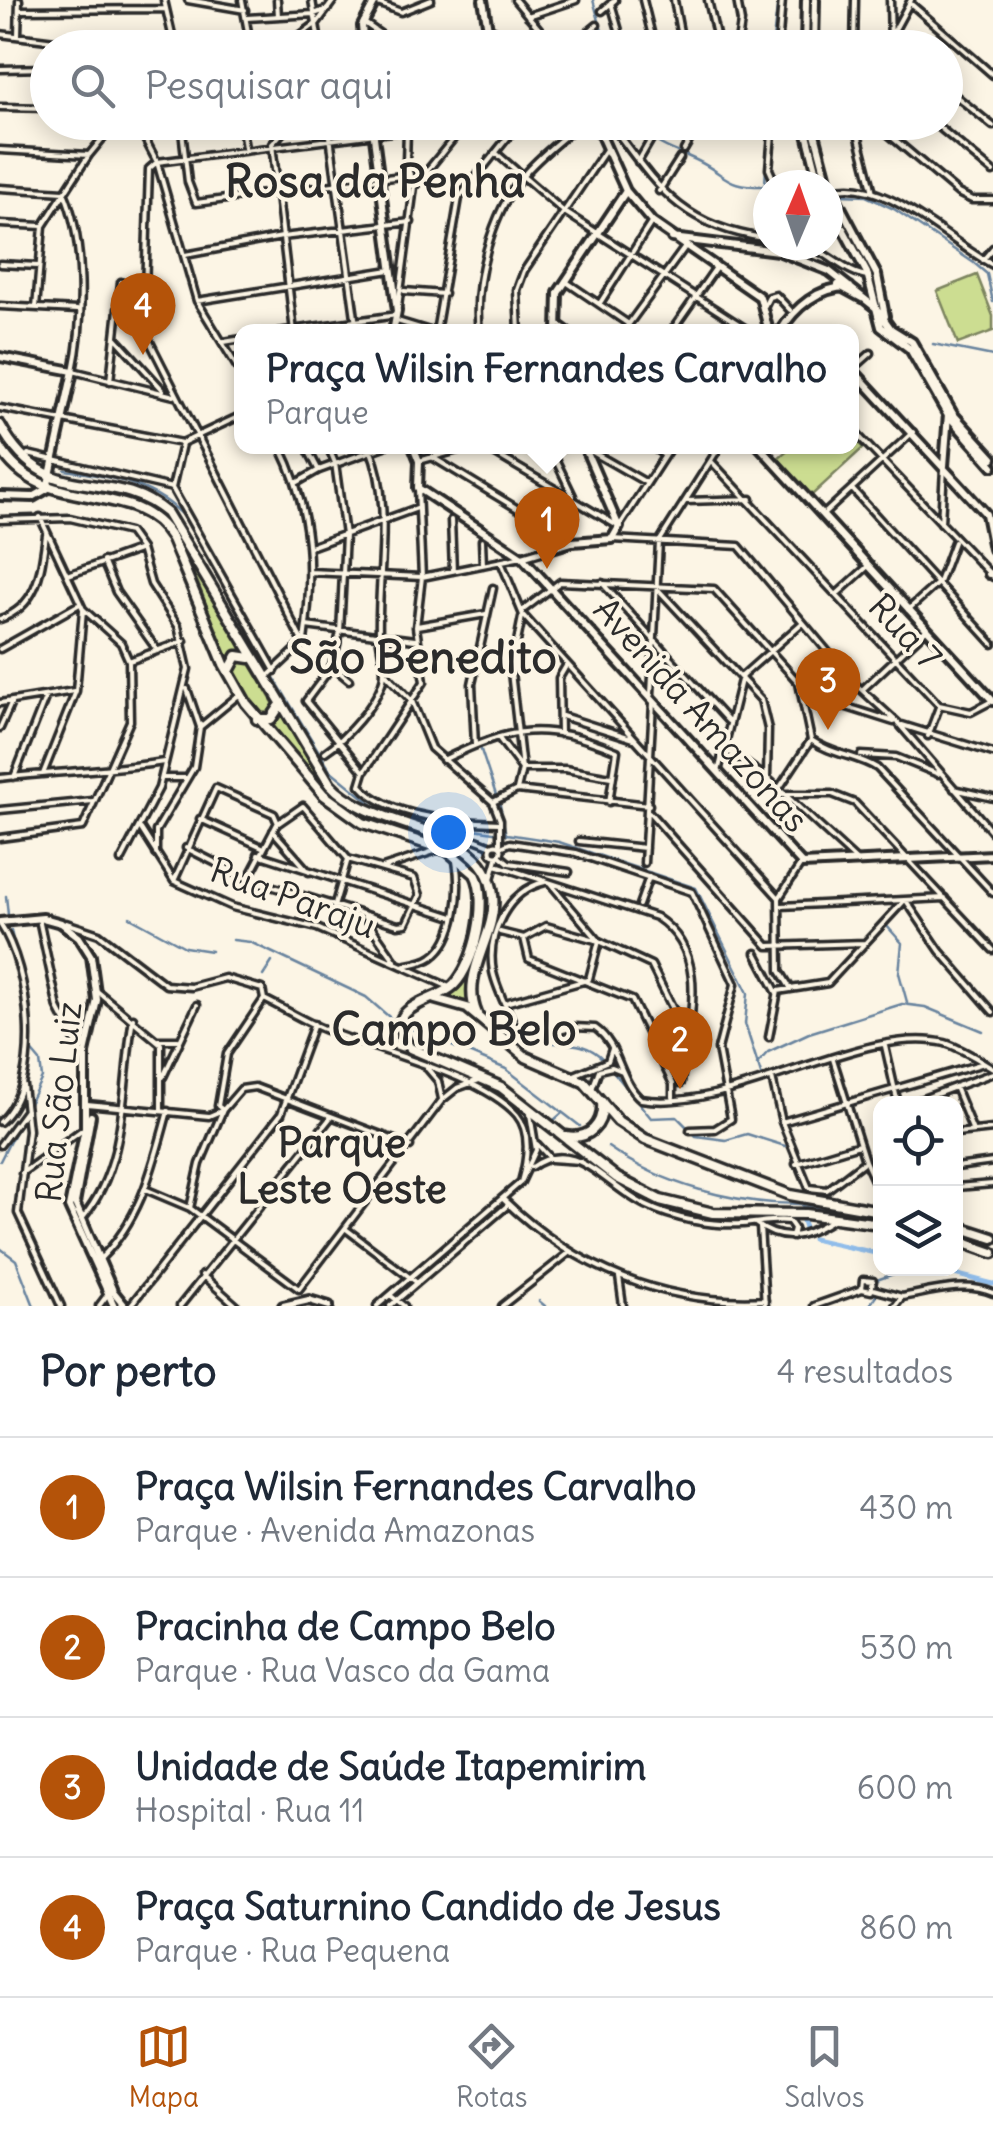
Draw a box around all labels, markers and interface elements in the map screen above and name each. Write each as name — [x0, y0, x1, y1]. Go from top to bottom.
search box — [30, 30, 963, 140]
icon: search — [65, 58, 120, 113]
text: Pesquisar aqui — [145, 62, 393, 109]
district label: Rosa da Penha — [225, 153, 525, 209]
north arrow — [753, 170, 843, 260]
pin: 4 — [110, 272, 176, 355]
popup — [234, 324, 859, 454]
text: Praça Wilsin Fernandes Carvalho — [266, 345, 827, 392]
text: Parque — [266, 392, 369, 433]
pin: 1 — [514, 486, 580, 569]
street label: Rua 7 — [860, 584, 952, 678]
street label: Avenida Amazonas — [585, 588, 819, 841]
district label: São Benedito — [289, 629, 557, 685]
pin: 3 — [796, 648, 860, 730]
your location — [423, 807, 474, 858]
street label: Rua Paraju — [205, 847, 382, 947]
street label: Rua São Luiz — [26, 999, 90, 1204]
district label: Campo Belo — [331, 1001, 577, 1057]
pin: 2 — [648, 1006, 712, 1089]
map controls — [873, 1096, 963, 1276]
button: locate — [873, 1096, 963, 1186]
district label: Parque Leste Oeste — [237, 1118, 447, 1214]
button: layers — [873, 1186, 963, 1276]
text: Por perto — [40, 1345, 217, 1397]
text: 4 resultados — [777, 1351, 953, 1392]
text: Praça Wilsin Fernandes Carvalho — [135, 1463, 696, 1510]
text: 1 — [66, 1487, 79, 1528]
text: 430 m — [860, 1487, 953, 1528]
text: Parque · Avenida Amazonas — [135, 1510, 535, 1551]
text: Pracinha de Campo Belo — [135, 1603, 556, 1650]
text: 2 — [64, 1627, 81, 1668]
text: 530 m — [860, 1627, 953, 1668]
text: Parque · Rua Vasco da Gama — [135, 1650, 550, 1691]
text: Unidade de Saúde Itapemirim — [135, 1743, 646, 1790]
text: 3 — [63, 1767, 82, 1808]
text: 600 m — [857, 1767, 953, 1808]
text: Hospital · Rua 11 — [135, 1790, 365, 1831]
text: Praça Saturnino Candido de Jesus — [135, 1883, 721, 1930]
text: 4 — [63, 1907, 82, 1948]
text: 860 m — [859, 1907, 953, 1948]
text: Parque · Rua Pequena — [135, 1930, 450, 1971]
tab: Mapa — [129, 2019, 199, 2115]
tab: Rotas — [456, 2019, 527, 2115]
tab: Salvos — [785, 2019, 864, 2115]

